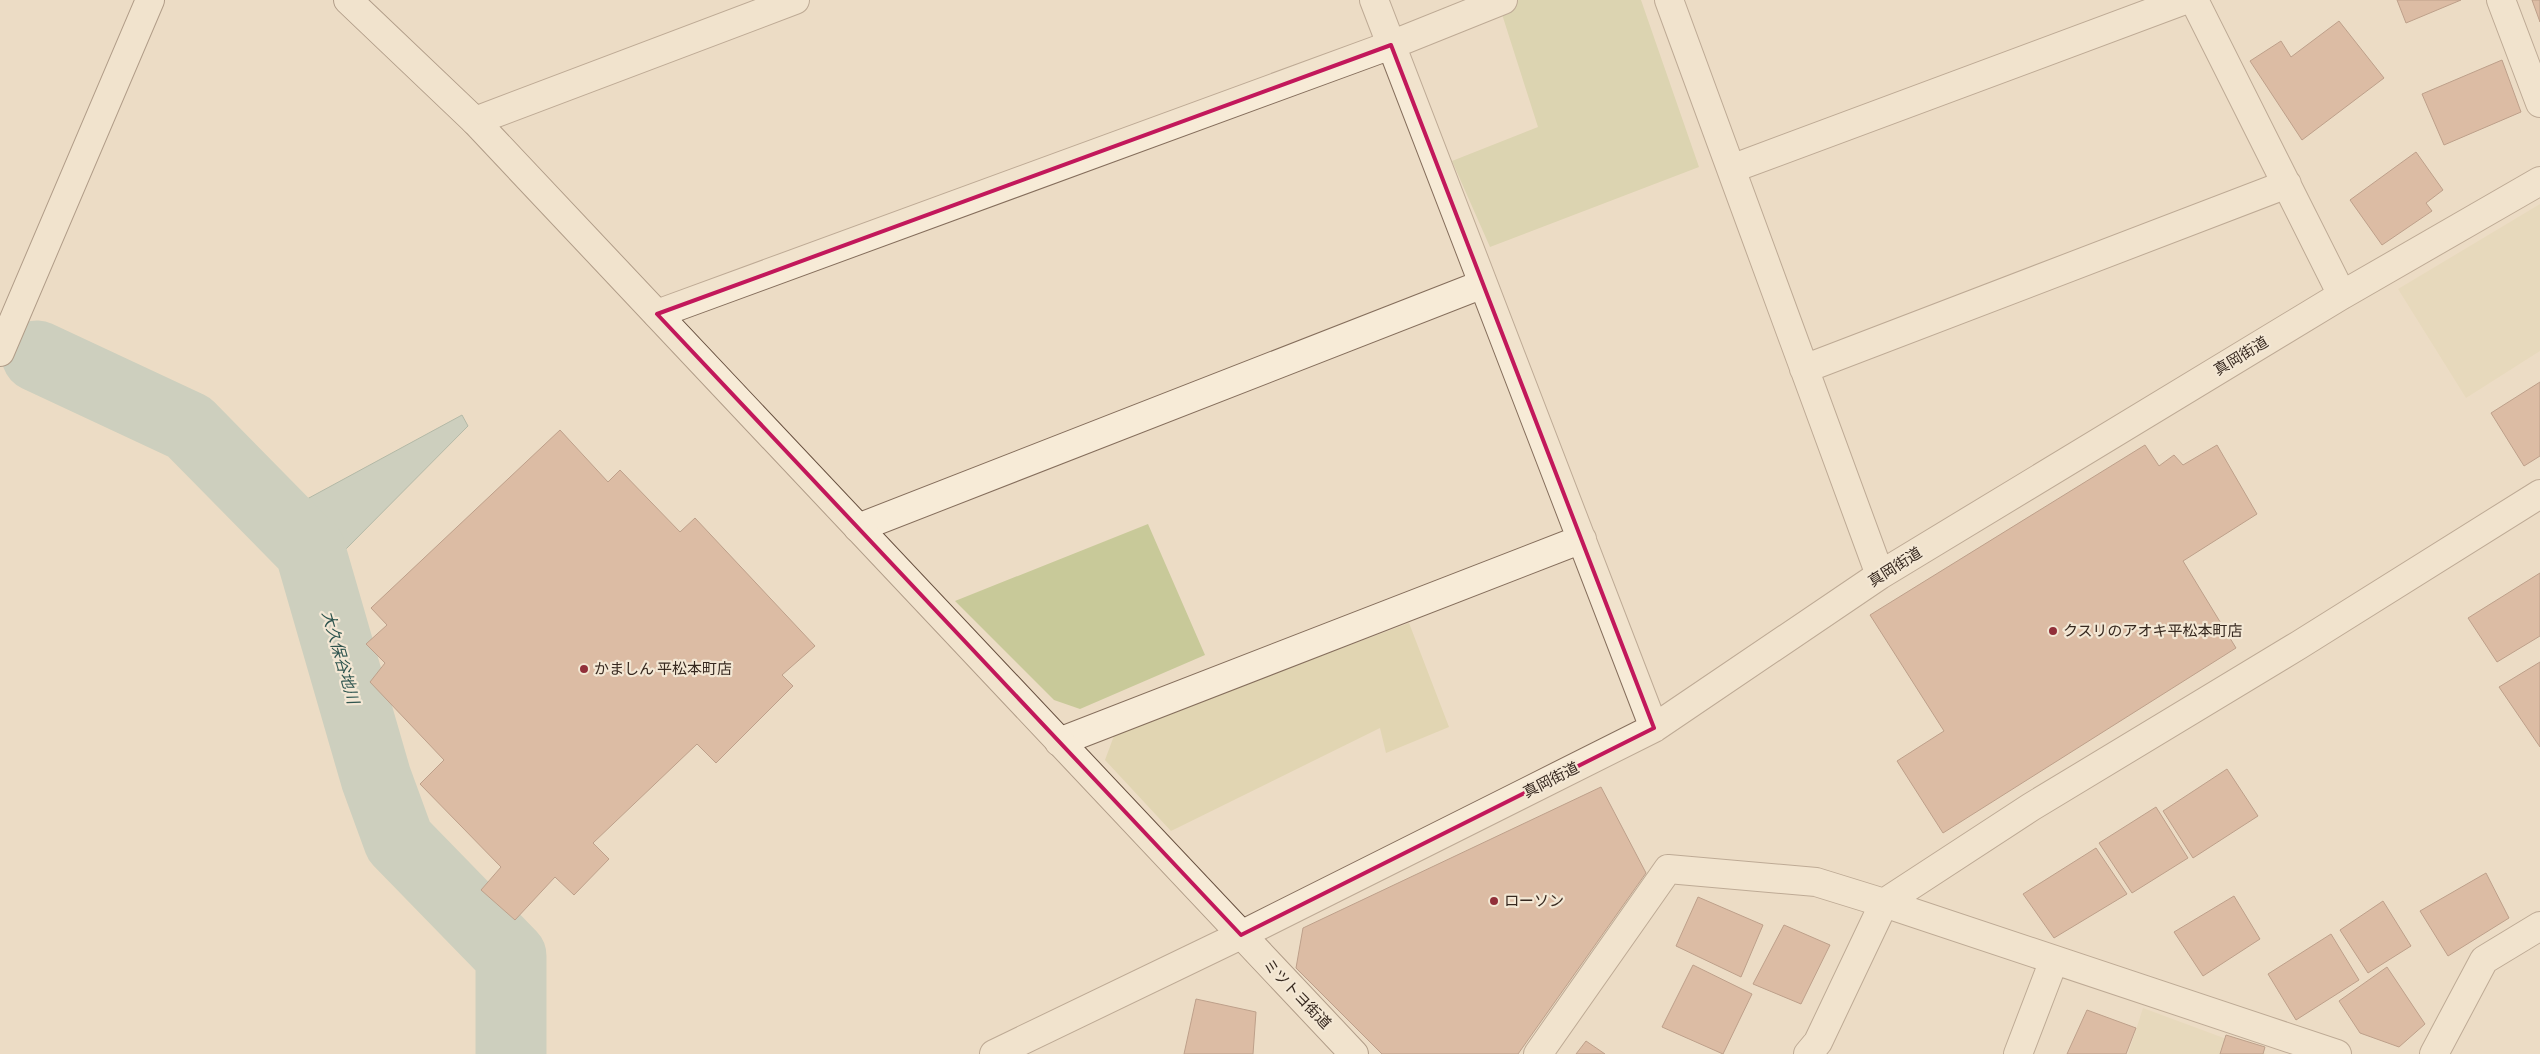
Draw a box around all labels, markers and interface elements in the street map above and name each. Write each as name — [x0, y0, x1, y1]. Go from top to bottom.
street label: 真岡街道 — [2209, 329, 2272, 380]
street label: 真岡街道 — [1863, 540, 1926, 591]
water label: 大久保谷地川 — [317, 607, 367, 708]
place label: クスリのアオキ平松本町店 — [2063, 618, 2243, 641]
marker: クスリのアオキ平松本町店 — [2047, 625, 2059, 637]
place label: かましん 平松本町店 — [594, 656, 732, 679]
marker: かましん 平松本町店 — [578, 663, 590, 675]
street label: 真岡街道 — [1518, 755, 1582, 803]
place label: ローソン — [1504, 888, 1564, 911]
marker: ローソン — [1488, 895, 1500, 907]
street label: ミツトヨ街道 — [1259, 953, 1338, 1033]

